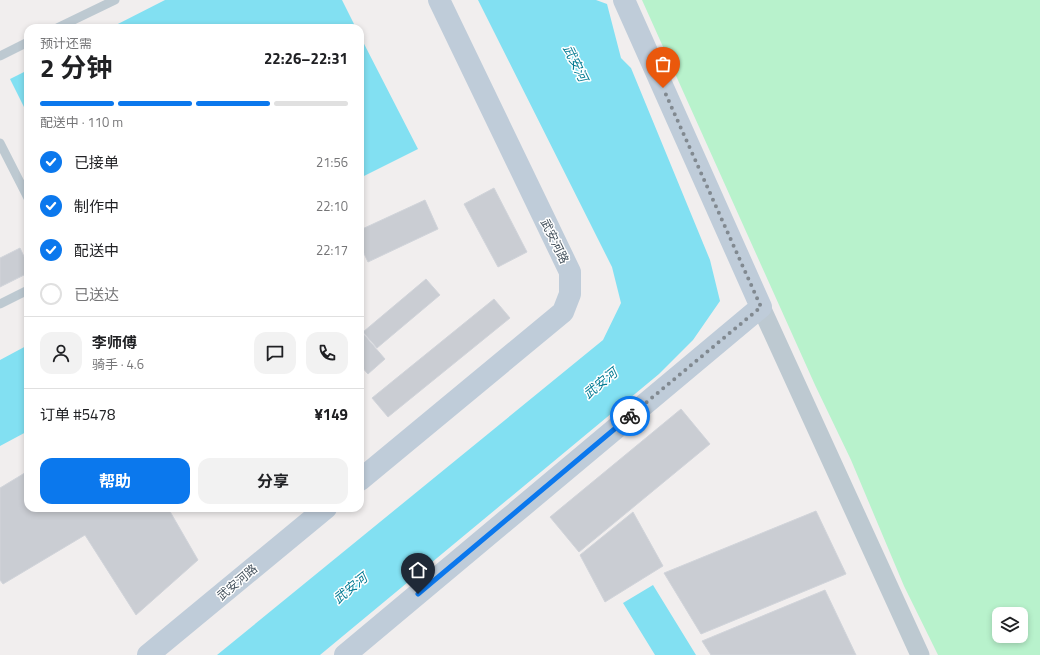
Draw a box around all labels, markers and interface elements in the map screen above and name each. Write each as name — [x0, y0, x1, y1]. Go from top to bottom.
text: 预计还需 — [40, 33, 92, 53]
water label: 武安河 — [558, 41, 595, 88]
text: 22:26–22:31 — [264, 47, 348, 70]
pin — [646, 47, 680, 88]
text: 2 分钟 — [40, 48, 112, 87]
icon: bag — [652, 53, 674, 75]
text: 配送中 · 110 m — [40, 112, 123, 132]
icon: check — [40, 151, 62, 173]
text: 已接单 — [74, 151, 119, 174]
text: 21:56 — [316, 152, 348, 172]
icon: check — [40, 195, 62, 217]
text: 制作中 — [74, 195, 119, 218]
text: 22:10 — [316, 196, 348, 216]
street label: 武安河路 — [536, 215, 574, 267]
icon: check — [40, 239, 62, 261]
text: 配送中 — [74, 239, 119, 262]
text: 22:17 — [316, 240, 348, 260]
text: 已送达 — [74, 283, 119, 306]
text: 李师傅 — [92, 331, 137, 354]
button: person — [40, 332, 82, 374]
button: chat — [254, 332, 296, 374]
button: phone — [306, 332, 348, 374]
text: 骑手 · 4.6 — [92, 354, 144, 374]
water label: 武安河 — [579, 361, 624, 403]
courier — [610, 396, 650, 436]
text: 订单 #5478 — [40, 403, 115, 426]
text: ¥149 — [314, 403, 348, 426]
icon: bike — [619, 405, 641, 427]
button: 帮助 — [40, 458, 190, 504]
button: 分享 — [198, 458, 348, 504]
pin — [401, 553, 435, 594]
street label: 武安河路 — [213, 559, 261, 605]
icon: home — [407, 559, 429, 581]
water label: 武安河 — [329, 566, 374, 608]
map controls — [992, 607, 1028, 643]
button: layers — [992, 607, 1028, 643]

